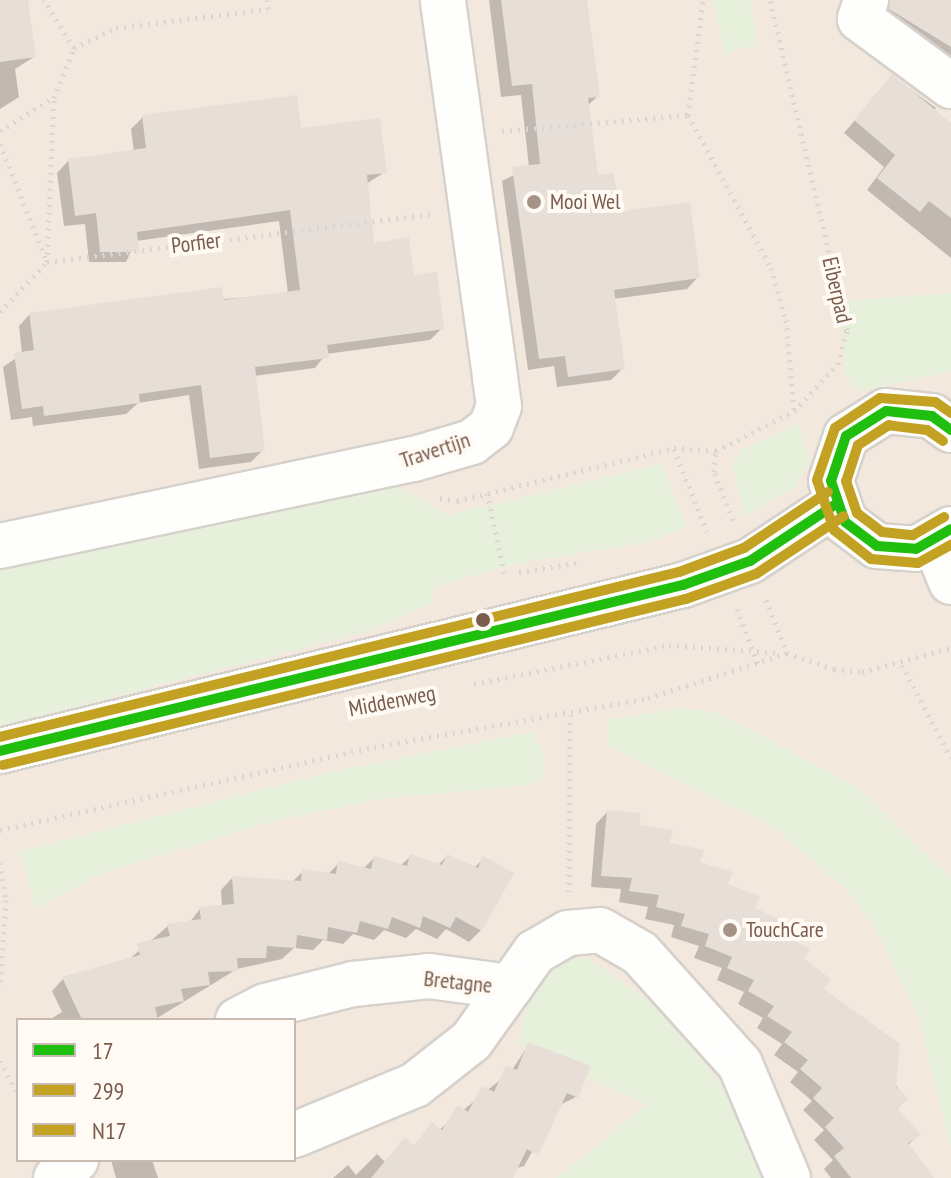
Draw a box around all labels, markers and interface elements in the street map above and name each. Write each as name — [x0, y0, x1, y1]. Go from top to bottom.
place label: Mooi Wel — [550, 189, 621, 215]
marker: Mooi Wel — [525, 193, 543, 211]
street label: Porfier — [170, 227, 222, 259]
street label: Eiberpad — [817, 255, 857, 325]
street label: Travertijn — [397, 426, 473, 474]
unlabelled marker — [475, 612, 491, 628]
street label: Middenweg — [346, 680, 438, 722]
place label: TouchCare — [746, 917, 824, 943]
marker: TouchCare — [721, 921, 739, 939]
street label: Bretagne — [423, 965, 493, 999]
legend — [16, 1018, 296, 1162]
text: 17 — [92, 1035, 114, 1066]
text: 299 — [92, 1075, 124, 1106]
text: N17 — [92, 1115, 127, 1146]

